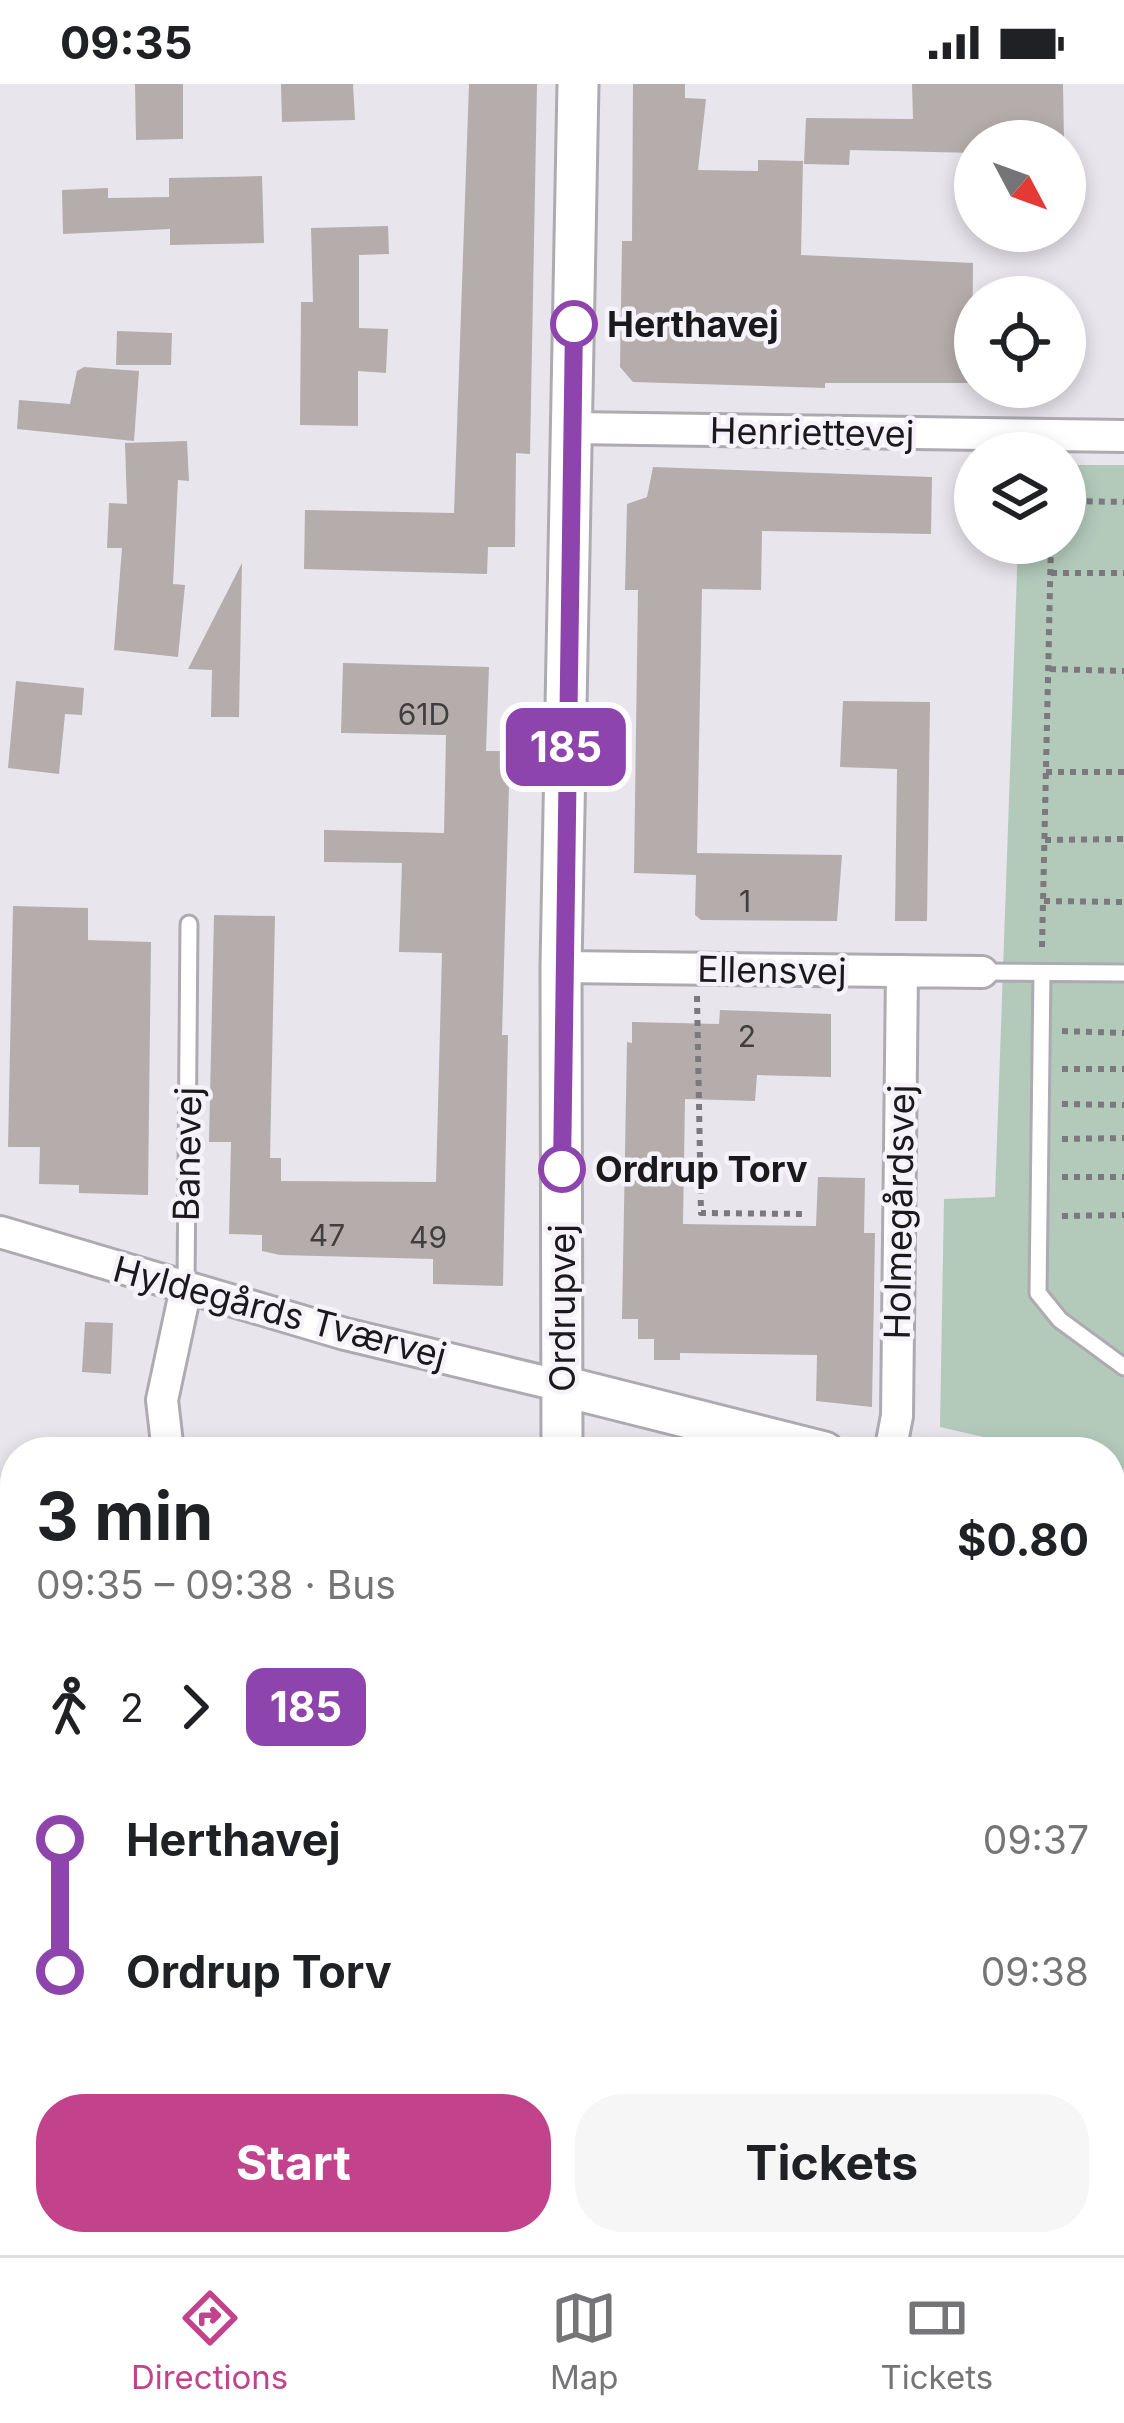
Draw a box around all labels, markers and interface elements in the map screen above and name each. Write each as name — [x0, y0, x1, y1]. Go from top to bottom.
text: 09:35 — [60, 15, 192, 70]
north arrow — [954, 120, 1086, 252]
map controls — [954, 120, 1086, 564]
button: locate — [954, 276, 1086, 408]
marker: Herthavej — [552, 302, 596, 346]
place label: Herthavej — [607, 302, 779, 346]
street label: Henriettevej — [709, 408, 915, 456]
button: layers — [954, 432, 1086, 564]
house number: 61D — [398, 696, 450, 732]
line badge: 185 — [497, 708, 635, 786]
text: 185 — [530, 721, 602, 772]
house number: 1 — [739, 883, 751, 919]
street label: Ellensvej — [697, 947, 847, 993]
house number: 2 — [738, 1018, 756, 1054]
street label: Holmegårdsvej — [875, 1084, 923, 1340]
street label: Banevej — [164, 1086, 210, 1222]
marker: Ordrup Torv — [540, 1147, 584, 1191]
place label: Ordrup Torv — [595, 1147, 808, 1191]
house number: 47 — [309, 1217, 345, 1253]
house number: 49 — [409, 1219, 447, 1255]
street label: Ordrupvej — [540, 1224, 584, 1392]
street label: Hyldegårds Tværvej — [109, 1246, 451, 1378]
text: 3 min — [36, 1476, 213, 1556]
text: $0.80 — [957, 1512, 1089, 1567]
text: 09:35 – 09:38 · Bus — [36, 1561, 396, 1608]
icon: walk — [36, 1674, 102, 1740]
icon: forward — [162, 1674, 228, 1740]
text: 185 — [270, 1681, 342, 1732]
text: 2 — [120, 1684, 144, 1731]
text: Herthavej — [126, 1812, 341, 1867]
text: 09:37 — [983, 1816, 1089, 1863]
text: Ordrup Torv — [126, 1944, 392, 1999]
text: 09:38 — [981, 1948, 1089, 1995]
button: Start — [36, 2094, 551, 2232]
button: Tickets — [575, 2094, 1089, 2232]
tab: Directions — [131, 2285, 288, 2397]
tab: Map — [550, 2285, 619, 2397]
tab: Tickets — [880, 2285, 993, 2397]

